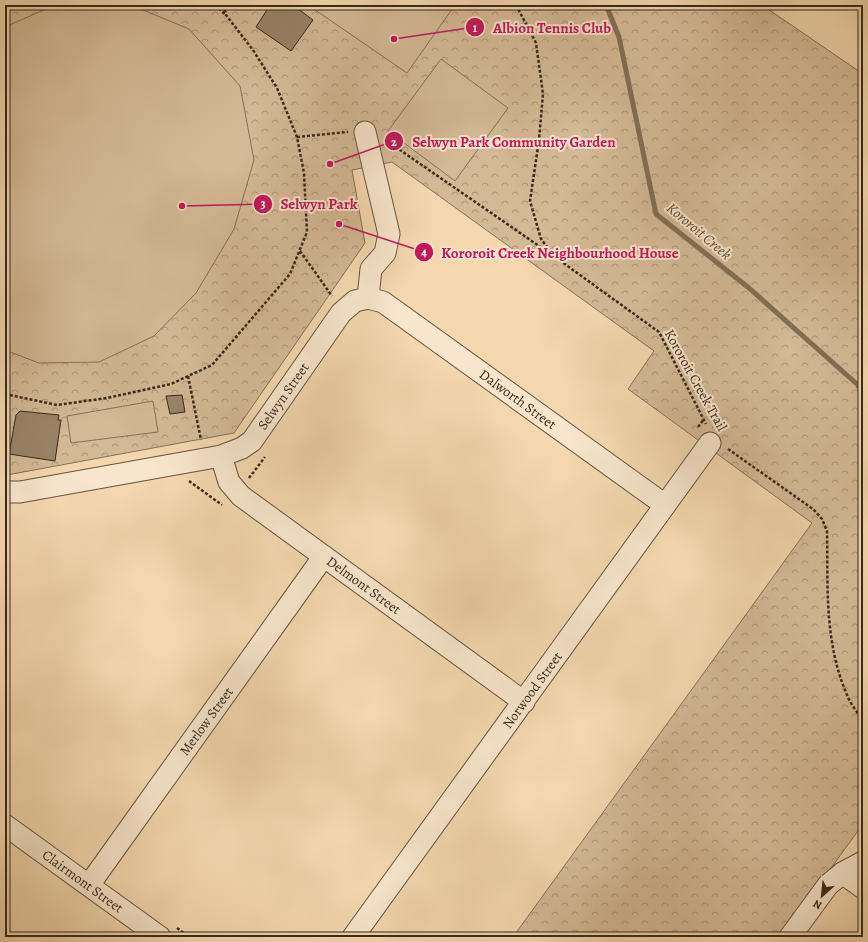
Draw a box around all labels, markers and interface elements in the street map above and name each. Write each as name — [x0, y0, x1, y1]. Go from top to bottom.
callout: Albion Tennis Club — [465, 14, 619, 41]
text: Albion Tennis Club — [492, 18, 611, 38]
text: 1 — [473, 20, 478, 36]
callout: Selwyn Park Community Garden — [384, 128, 623, 155]
text: Selwyn Park Community Garden — [412, 132, 616, 152]
text: 2 — [391, 134, 397, 150]
callout: Selwyn Park — [253, 190, 366, 217]
text: Selwyn Park — [280, 194, 358, 214]
text: 3 — [260, 196, 266, 212]
water label: Kororoit Creek — [662, 198, 736, 264]
callout: Kororoit Creek Neighbourhood House — [414, 239, 687, 266]
text: Kororoit Creek Neighbourhood House — [441, 243, 679, 263]
text: 4 — [421, 244, 427, 260]
street label: Kororoit Creek Trail — [660, 326, 732, 435]
street label: Selwyn Street — [253, 359, 314, 434]
street label: Dalworth Street — [475, 365, 560, 434]
street label: Delmont Street — [323, 552, 405, 619]
street label: Norwood Street — [498, 648, 567, 733]
street label: Merlow Street — [175, 683, 238, 759]
street label: Clairmont Street — [38, 845, 127, 918]
north arrow — [802, 876, 842, 916]
text: N — [811, 896, 825, 913]

